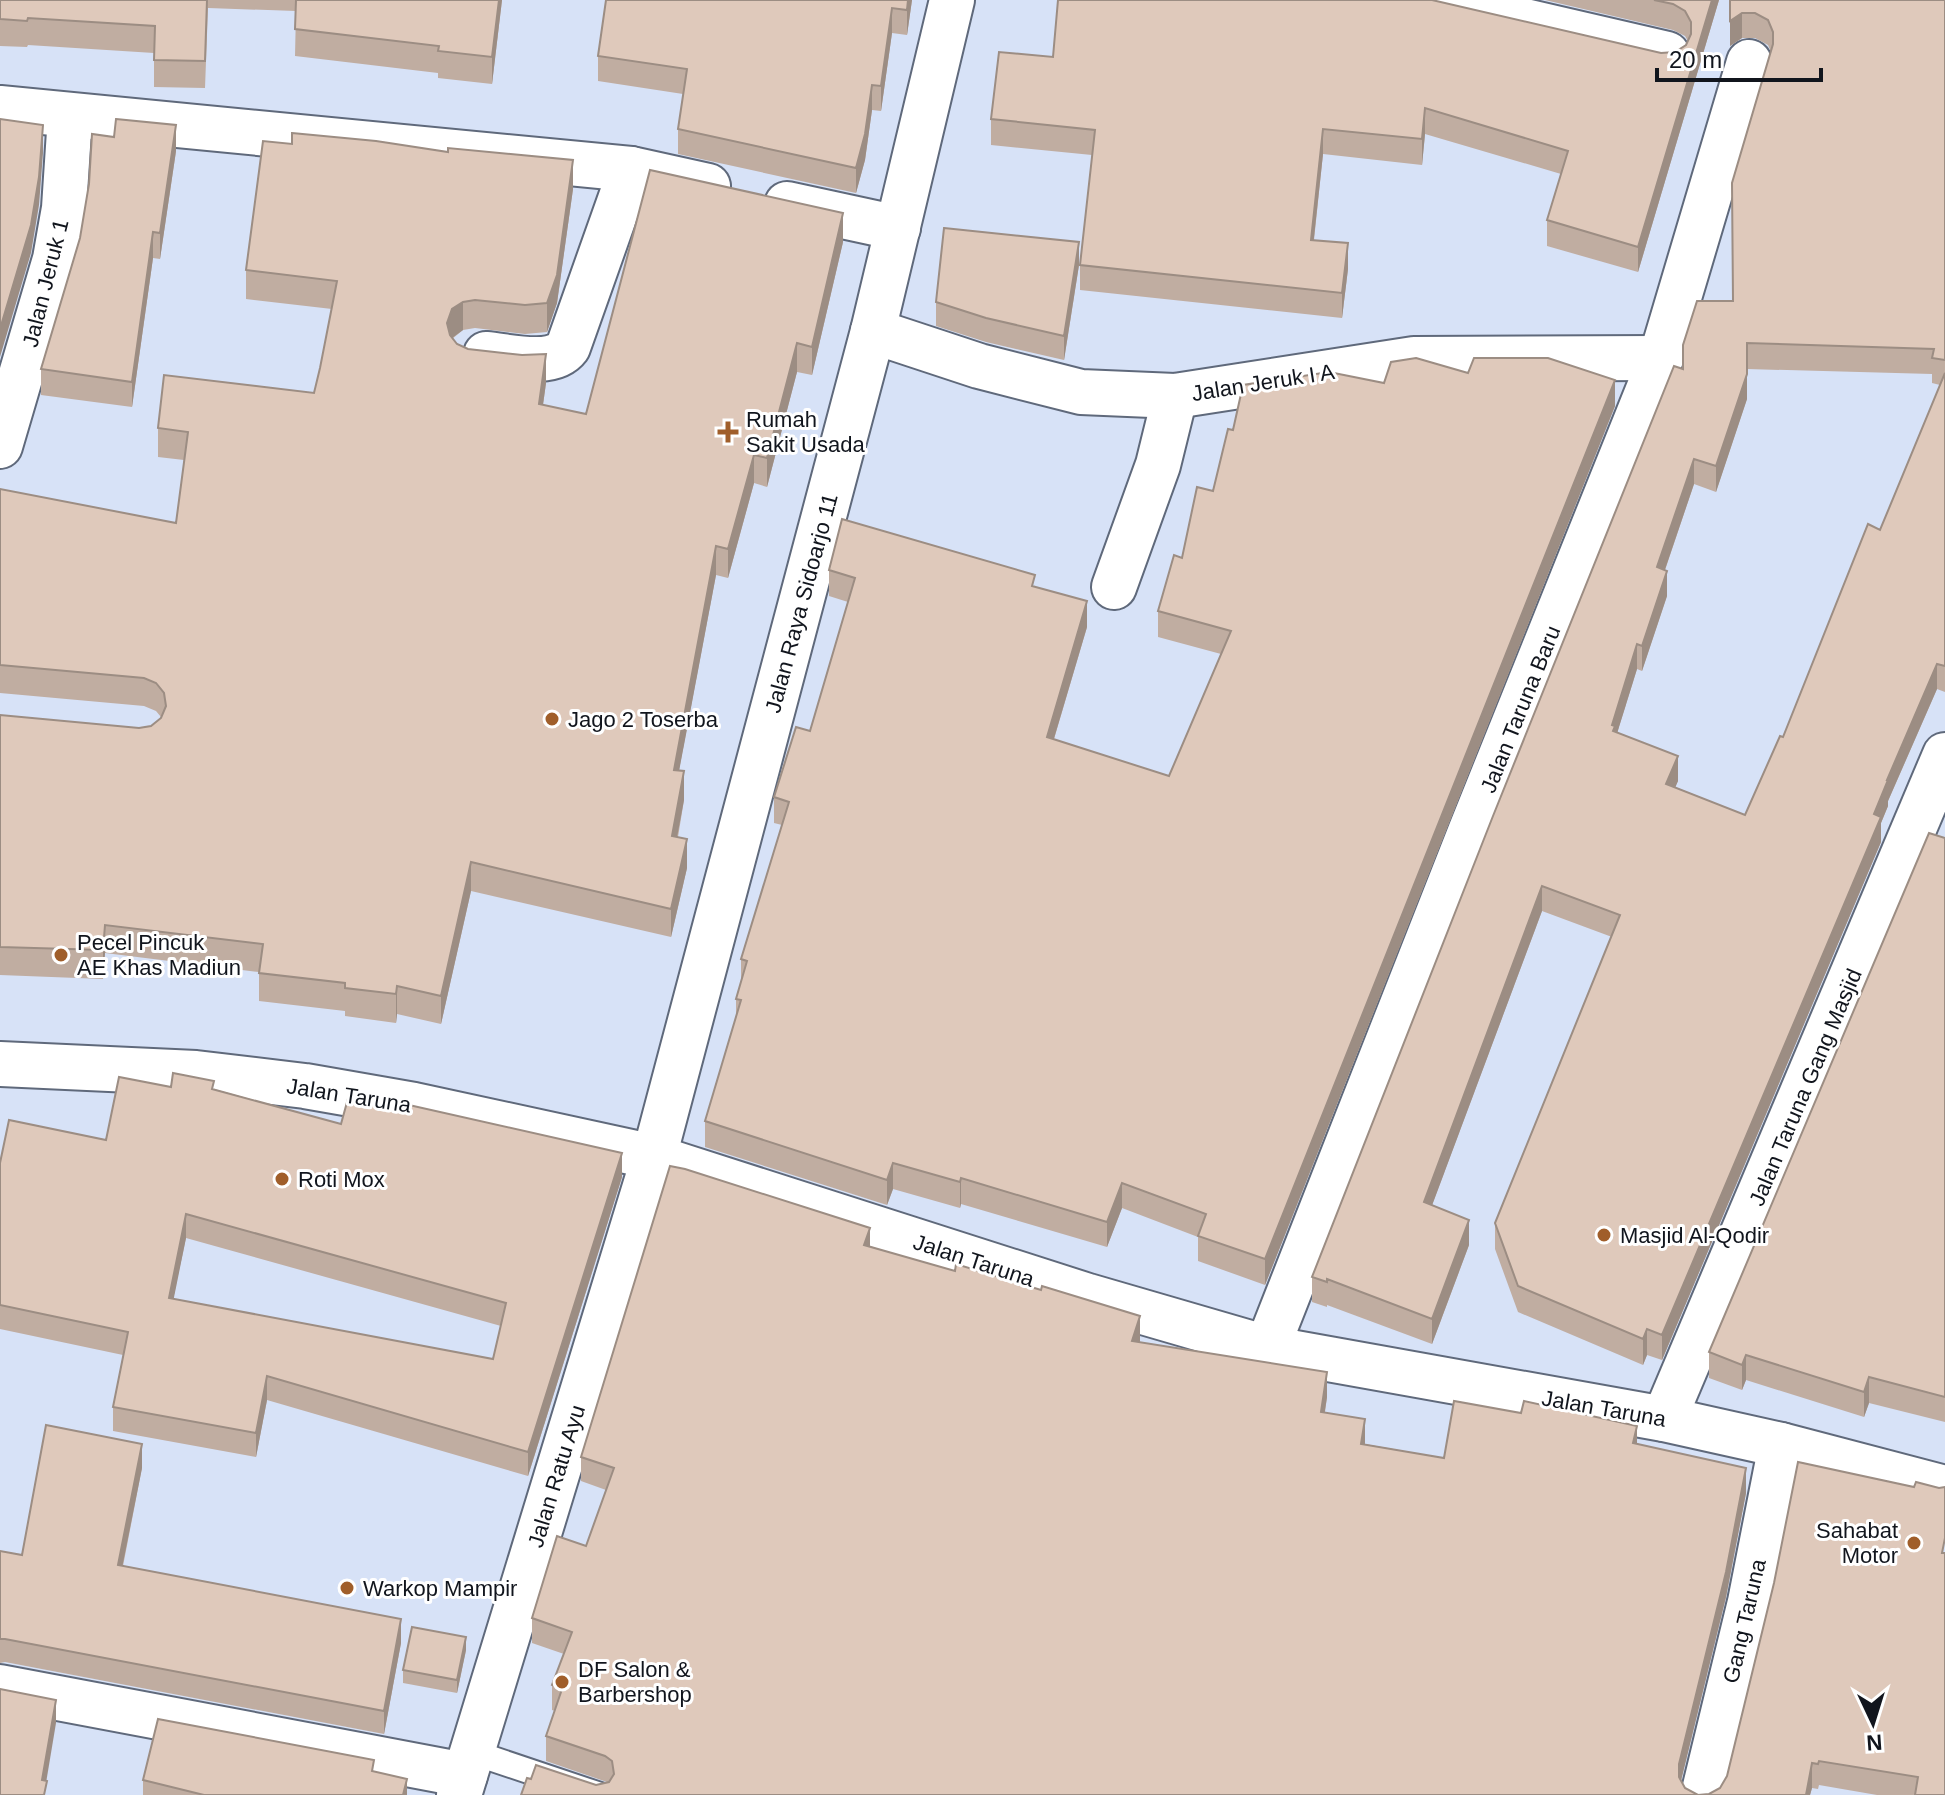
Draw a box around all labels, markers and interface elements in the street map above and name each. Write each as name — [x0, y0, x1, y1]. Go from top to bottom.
scale bar — [1657, 32, 1821, 82]
text: 20 m — [1669, 46, 1722, 73]
street label: Jalan Jeruk 1 — [18, 217, 73, 350]
street label: Jalan Jeruk I A — [1190, 359, 1337, 406]
place label: Rumah Sakit Usada — [746, 407, 865, 457]
marker: Rumah Sakit Usada — [717, 421, 739, 443]
street label: Jalan Raya Sidoarjo 11 — [760, 491, 843, 715]
street label: Jalan Taruna Baru — [1476, 622, 1565, 796]
place label: Jago 2 Toserba — [568, 707, 719, 732]
marker: Jago 2 Toserba — [543, 710, 561, 728]
place label: Pecel Pincuk AE Khas Madiun — [77, 930, 241, 980]
marker: Pecel Pincuk AE Khas Madiun — [52, 946, 70, 964]
street label: Jalan Taruna Gang Masjid — [1744, 965, 1867, 1210]
street label: Jalan Taruna — [285, 1073, 414, 1118]
place label: Roti Mox — [298, 1167, 385, 1192]
marker: Roti Mox — [273, 1170, 291, 1188]
place label: Masjid Al-Qodir — [1620, 1223, 1769, 1248]
marker: Masjid Al-Qodir — [1595, 1226, 1613, 1244]
street label: Jalan Taruna — [910, 1229, 1038, 1292]
street label: Jalan Taruna — [1540, 1385, 1669, 1432]
street label: Jalan Ratu Ayu — [523, 1402, 590, 1550]
place label: Sahabat Motor — [1816, 1518, 1898, 1568]
marker: Sahabat Motor — [1905, 1534, 1923, 1552]
street label: Gang Taruna — [1718, 1556, 1771, 1686]
place label: Warkop Mampir — [363, 1576, 517, 1601]
marker: Warkop Mampir — [338, 1579, 356, 1597]
place label: DF Salon & Barbershop — [578, 1657, 692, 1707]
marker: DF Salon & Barbershop — [553, 1673, 571, 1691]
north arrow — [1833, 1683, 1913, 1763]
text: N — [1866, 1729, 1883, 1755]

